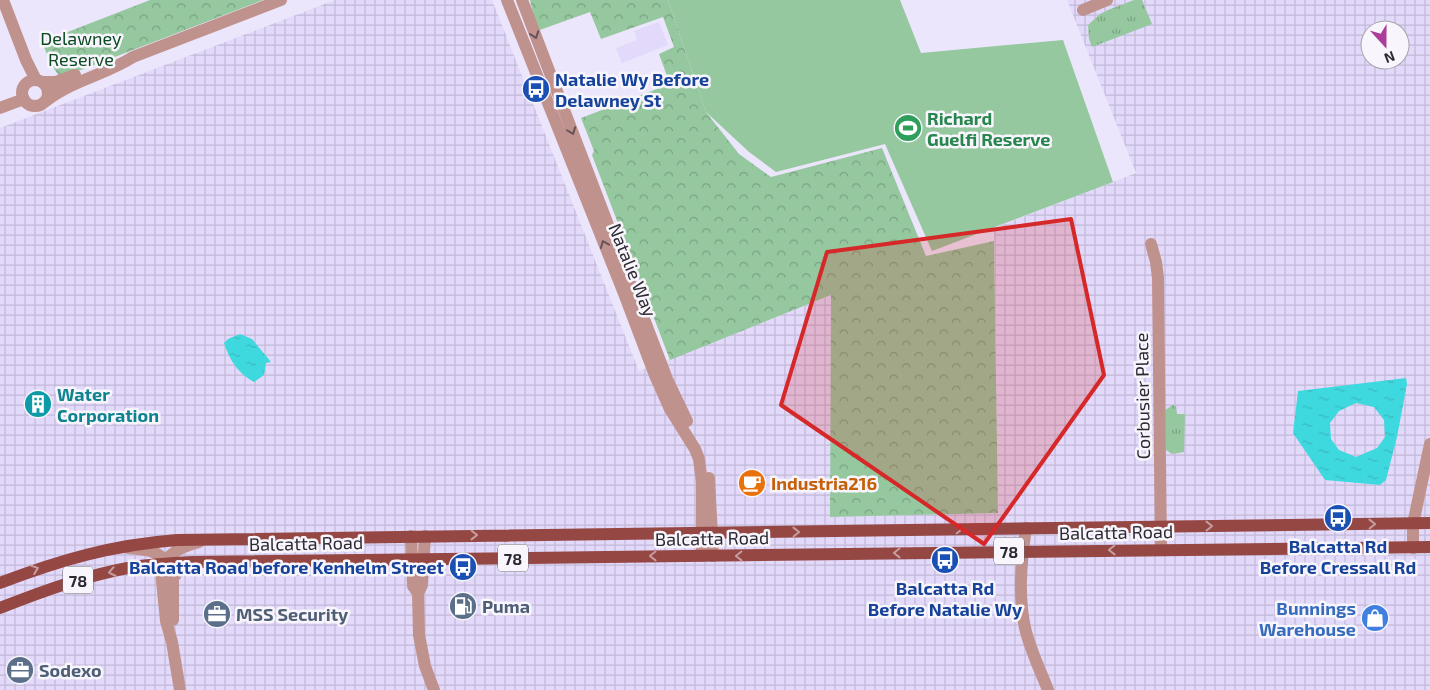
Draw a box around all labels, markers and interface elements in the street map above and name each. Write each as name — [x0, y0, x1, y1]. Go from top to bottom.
north arrow — [1360, 20, 1410, 70]
park label: Delawney Reserve — [40, 27, 122, 70]
one-way arrow — [529, 30, 539, 39]
text: N — [1382, 48, 1398, 67]
place label: Natalie Wy Before Delawney St — [555, 68, 709, 111]
bus stop icon: Natalie Wy Before Delawney St — [521, 74, 551, 104]
place label: Richard Guelfi Reserve — [927, 107, 1050, 150]
sports icon: Richard Guelfi Reserve — [893, 113, 923, 143]
one-way arrow — [566, 126, 576, 135]
street label: Natalie Way — [604, 220, 662, 320]
one-way arrow — [600, 240, 610, 249]
street label: Corbusier Place — [1130, 333, 1154, 459]
place label: Water Corporation — [57, 383, 159, 426]
building icon: Water Corporation — [23, 389, 53, 419]
cafe icon: Industria216 — [737, 468, 767, 498]
place label: Industria216 — [771, 472, 877, 494]
bus stop icon: Balcatta Rd Before Cressall Rd — [1323, 503, 1353, 533]
one-way arrow — [1368, 519, 1376, 529]
street label: Balcatta Road — [1059, 520, 1173, 544]
one-way arrow — [1206, 521, 1213, 531]
one-way arrow — [956, 524, 963, 534]
street label: Balcatta Road — [655, 526, 769, 550]
one-way arrow — [793, 527, 801, 537]
one-way arrow — [470, 530, 478, 540]
street label: Balcatta Road — [249, 531, 363, 555]
place label: Balcatta Rd Before Cressall Rd — [1260, 535, 1416, 578]
road number: 78 — [994, 538, 1024, 564]
road number: 78 — [498, 544, 528, 572]
bus stop icon: Balcatta Rd Before Natalie Wy — [930, 545, 960, 575]
one-way arrow — [1108, 545, 1116, 555]
one-way arrow — [893, 548, 900, 558]
one-way arrow — [735, 550, 743, 561]
one-way arrow — [649, 551, 657, 561]
bus stop icon: Balcatta Road before Kenhelm Street — [448, 552, 478, 582]
place label: Balcatta Road before Kenhelm Street — [129, 556, 445, 578]
one-way arrow — [30, 565, 39, 575]
road number: 78 — [63, 566, 93, 594]
one-way arrow — [107, 566, 116, 576]
place label: Balcatta Rd Before Natalie Wy — [868, 577, 1023, 620]
fuel station icon: Puma — [448, 591, 478, 621]
place label: Puma — [482, 595, 530, 617]
place label: Bunnings Warehouse — [1259, 597, 1356, 640]
office icon: MSS Security — [202, 599, 232, 629]
place label: MSS Security — [236, 603, 349, 625]
shop icon: Bunnings Warehouse — [1360, 603, 1390, 633]
office icon: Sodexo — [5, 655, 35, 685]
place label: Sodexo — [39, 659, 102, 681]

